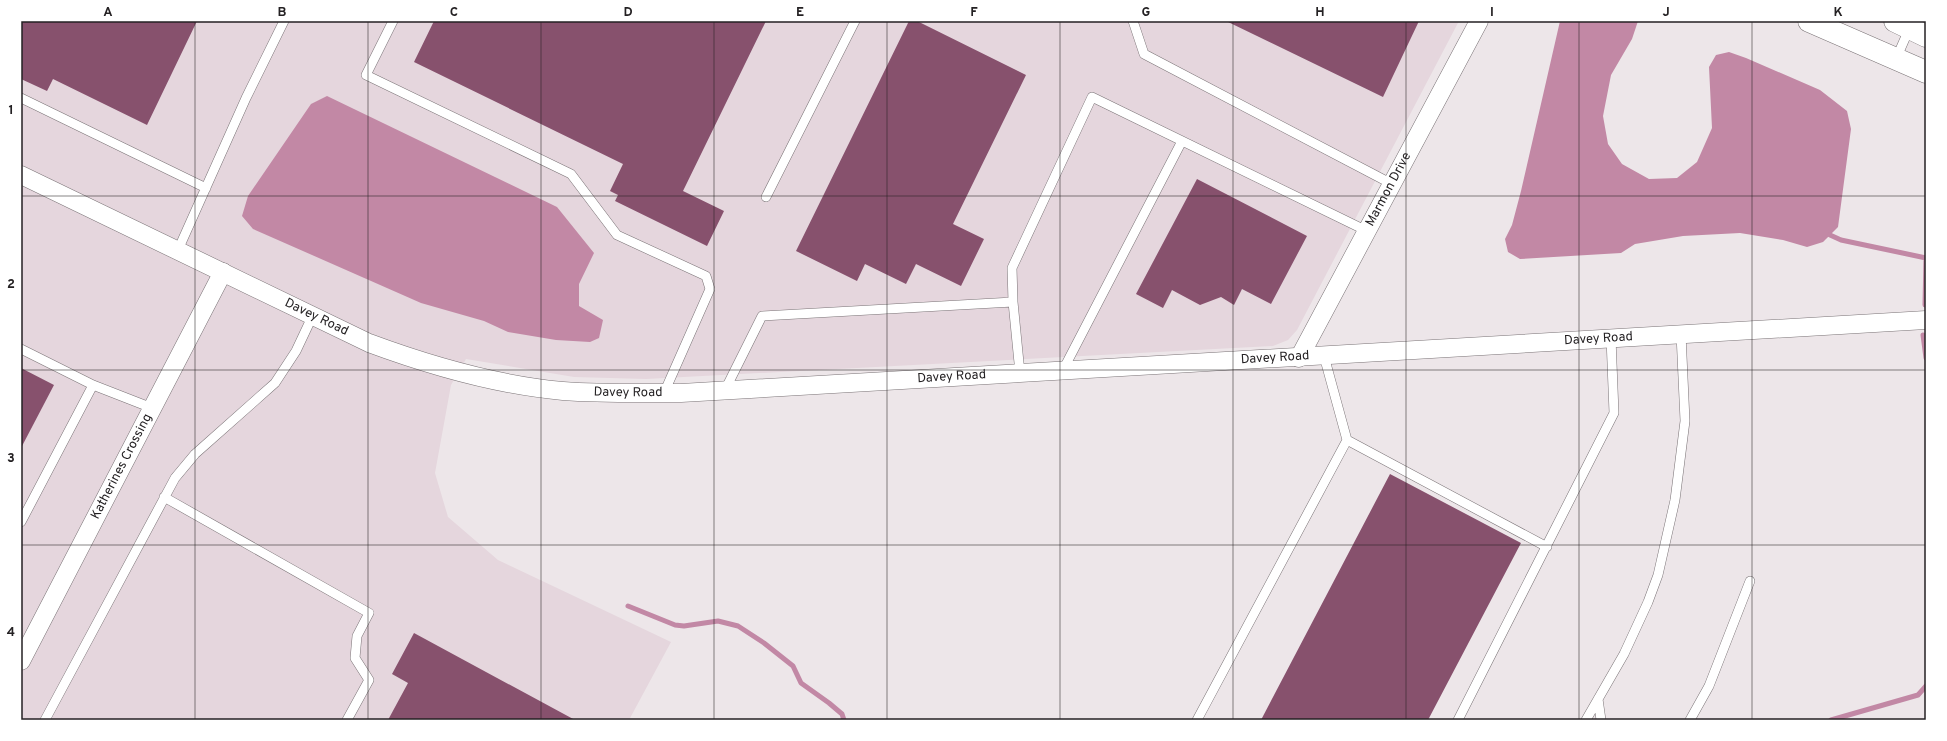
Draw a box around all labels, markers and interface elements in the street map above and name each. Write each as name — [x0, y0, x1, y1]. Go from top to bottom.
text: A — [103, 5, 113, 21]
text: B — [278, 5, 287, 21]
text: C — [450, 5, 458, 21]
text: D — [623, 5, 633, 21]
text: E — [796, 5, 804, 21]
text: F — [970, 5, 978, 21]
text: G — [1142, 5, 1151, 21]
text: H — [1315, 5, 1325, 21]
text: I — [1490, 5, 1494, 21]
text: J — [1662, 5, 1670, 21]
text: K — [1833, 5, 1843, 21]
text: 1 — [8, 103, 14, 119]
street label: Marmon Drive — [1363, 150, 1415, 229]
text: 2 — [7, 277, 15, 293]
street label: Davey Road — [282, 295, 351, 340]
street label: Davey Road — [1564, 329, 1633, 349]
street label: Davey Road — [1240, 348, 1310, 368]
street label: Davey Road — [917, 367, 986, 387]
street label: Davey Road — [593, 385, 663, 401]
street label: Katherines Crossing — [88, 411, 156, 522]
text: 3 — [7, 451, 15, 467]
text: 4 — [7, 625, 15, 641]

